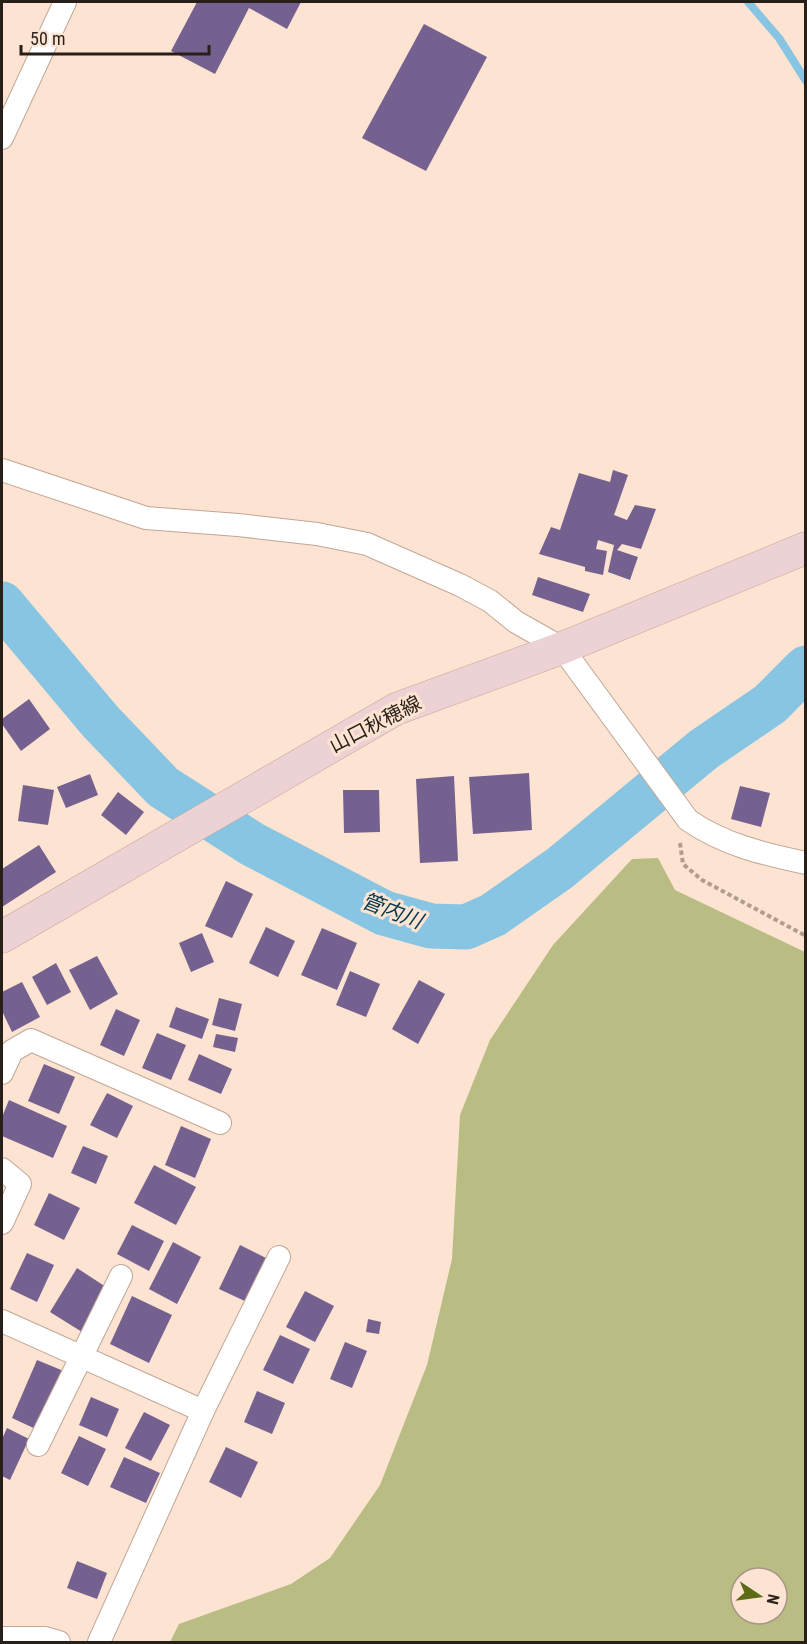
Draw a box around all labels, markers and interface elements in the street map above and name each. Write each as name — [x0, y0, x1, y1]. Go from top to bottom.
scale bar — [21, 18, 208, 56]
text: 50 m — [30, 28, 65, 49]
street label: 山口秋穂線 — [325, 691, 425, 757]
water label: 管内川 — [358, 889, 428, 934]
north arrow — [729, 1566, 789, 1626]
text: N — [763, 1592, 783, 1606]

